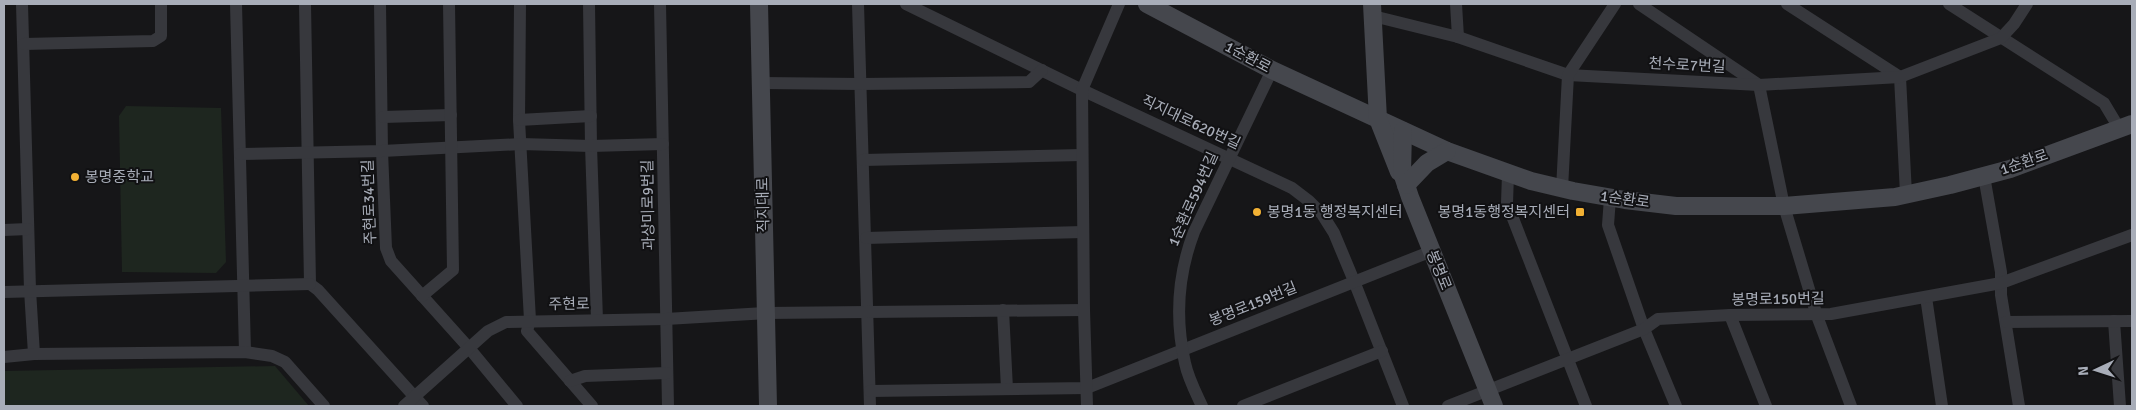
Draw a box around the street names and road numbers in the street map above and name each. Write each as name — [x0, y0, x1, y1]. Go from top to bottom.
street label: 1순환로 — [1222, 37, 1274, 77]
street label: 천수로7번길 — [1648, 54, 1726, 76]
street label: 직지대로620번길 — [1139, 91, 1243, 153]
street label: 1순환로 — [1998, 145, 2050, 179]
street label: 1순환로594번길 — [1164, 149, 1222, 249]
street label: 주현로34번길 — [359, 159, 379, 245]
street label: 과상미로9번길 — [638, 159, 658, 251]
street label: 직지대로 — [754, 177, 772, 233]
street label: 1순환로 — [1599, 187, 1651, 211]
street label: 봉명로 — [1423, 247, 1455, 293]
street label: 봉명로159번길 — [1206, 278, 1300, 330]
street label: 봉명로150번길 — [1731, 289, 1825, 309]
street label: 주현로 — [548, 295, 590, 313]

